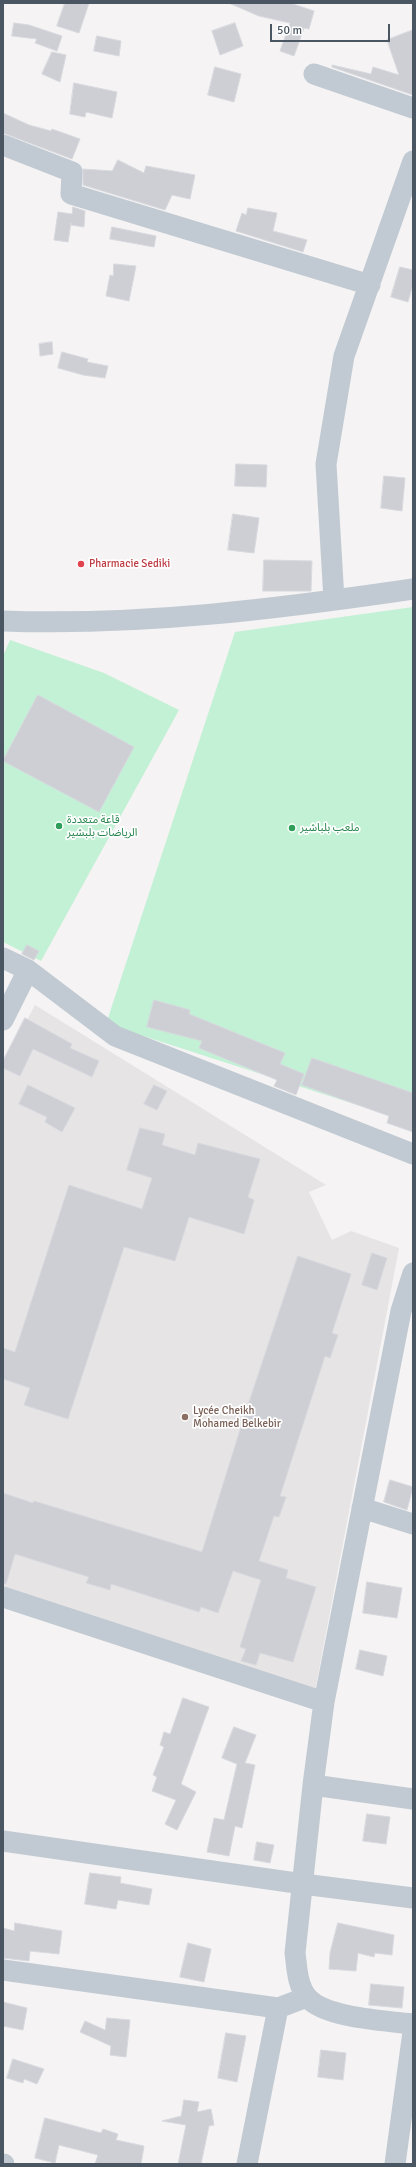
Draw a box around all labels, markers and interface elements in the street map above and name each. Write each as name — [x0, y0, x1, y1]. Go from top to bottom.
scale bar — [272, 16, 392, 42]
text: 50 m — [277, 23, 302, 38]
place label: Pharmacie Sediki — [89, 557, 170, 571]
marker: Pharmacie Sediki — [76, 559, 86, 569]
place label: قاعة متعددة الرياضات بلبشير — [67, 813, 137, 839]
marker: قاعة متعددة الرياضات بلبشير — [54, 821, 64, 831]
place label: ملعب بلباشير — [300, 821, 360, 835]
marker: ملعب بلباشير — [287, 823, 297, 833]
place label: Lycée Cheikh Mohamed Belkebir — [193, 1404, 281, 1430]
marker: Lycée Cheikh Mohamed Belkebir — [180, 1412, 190, 1422]

